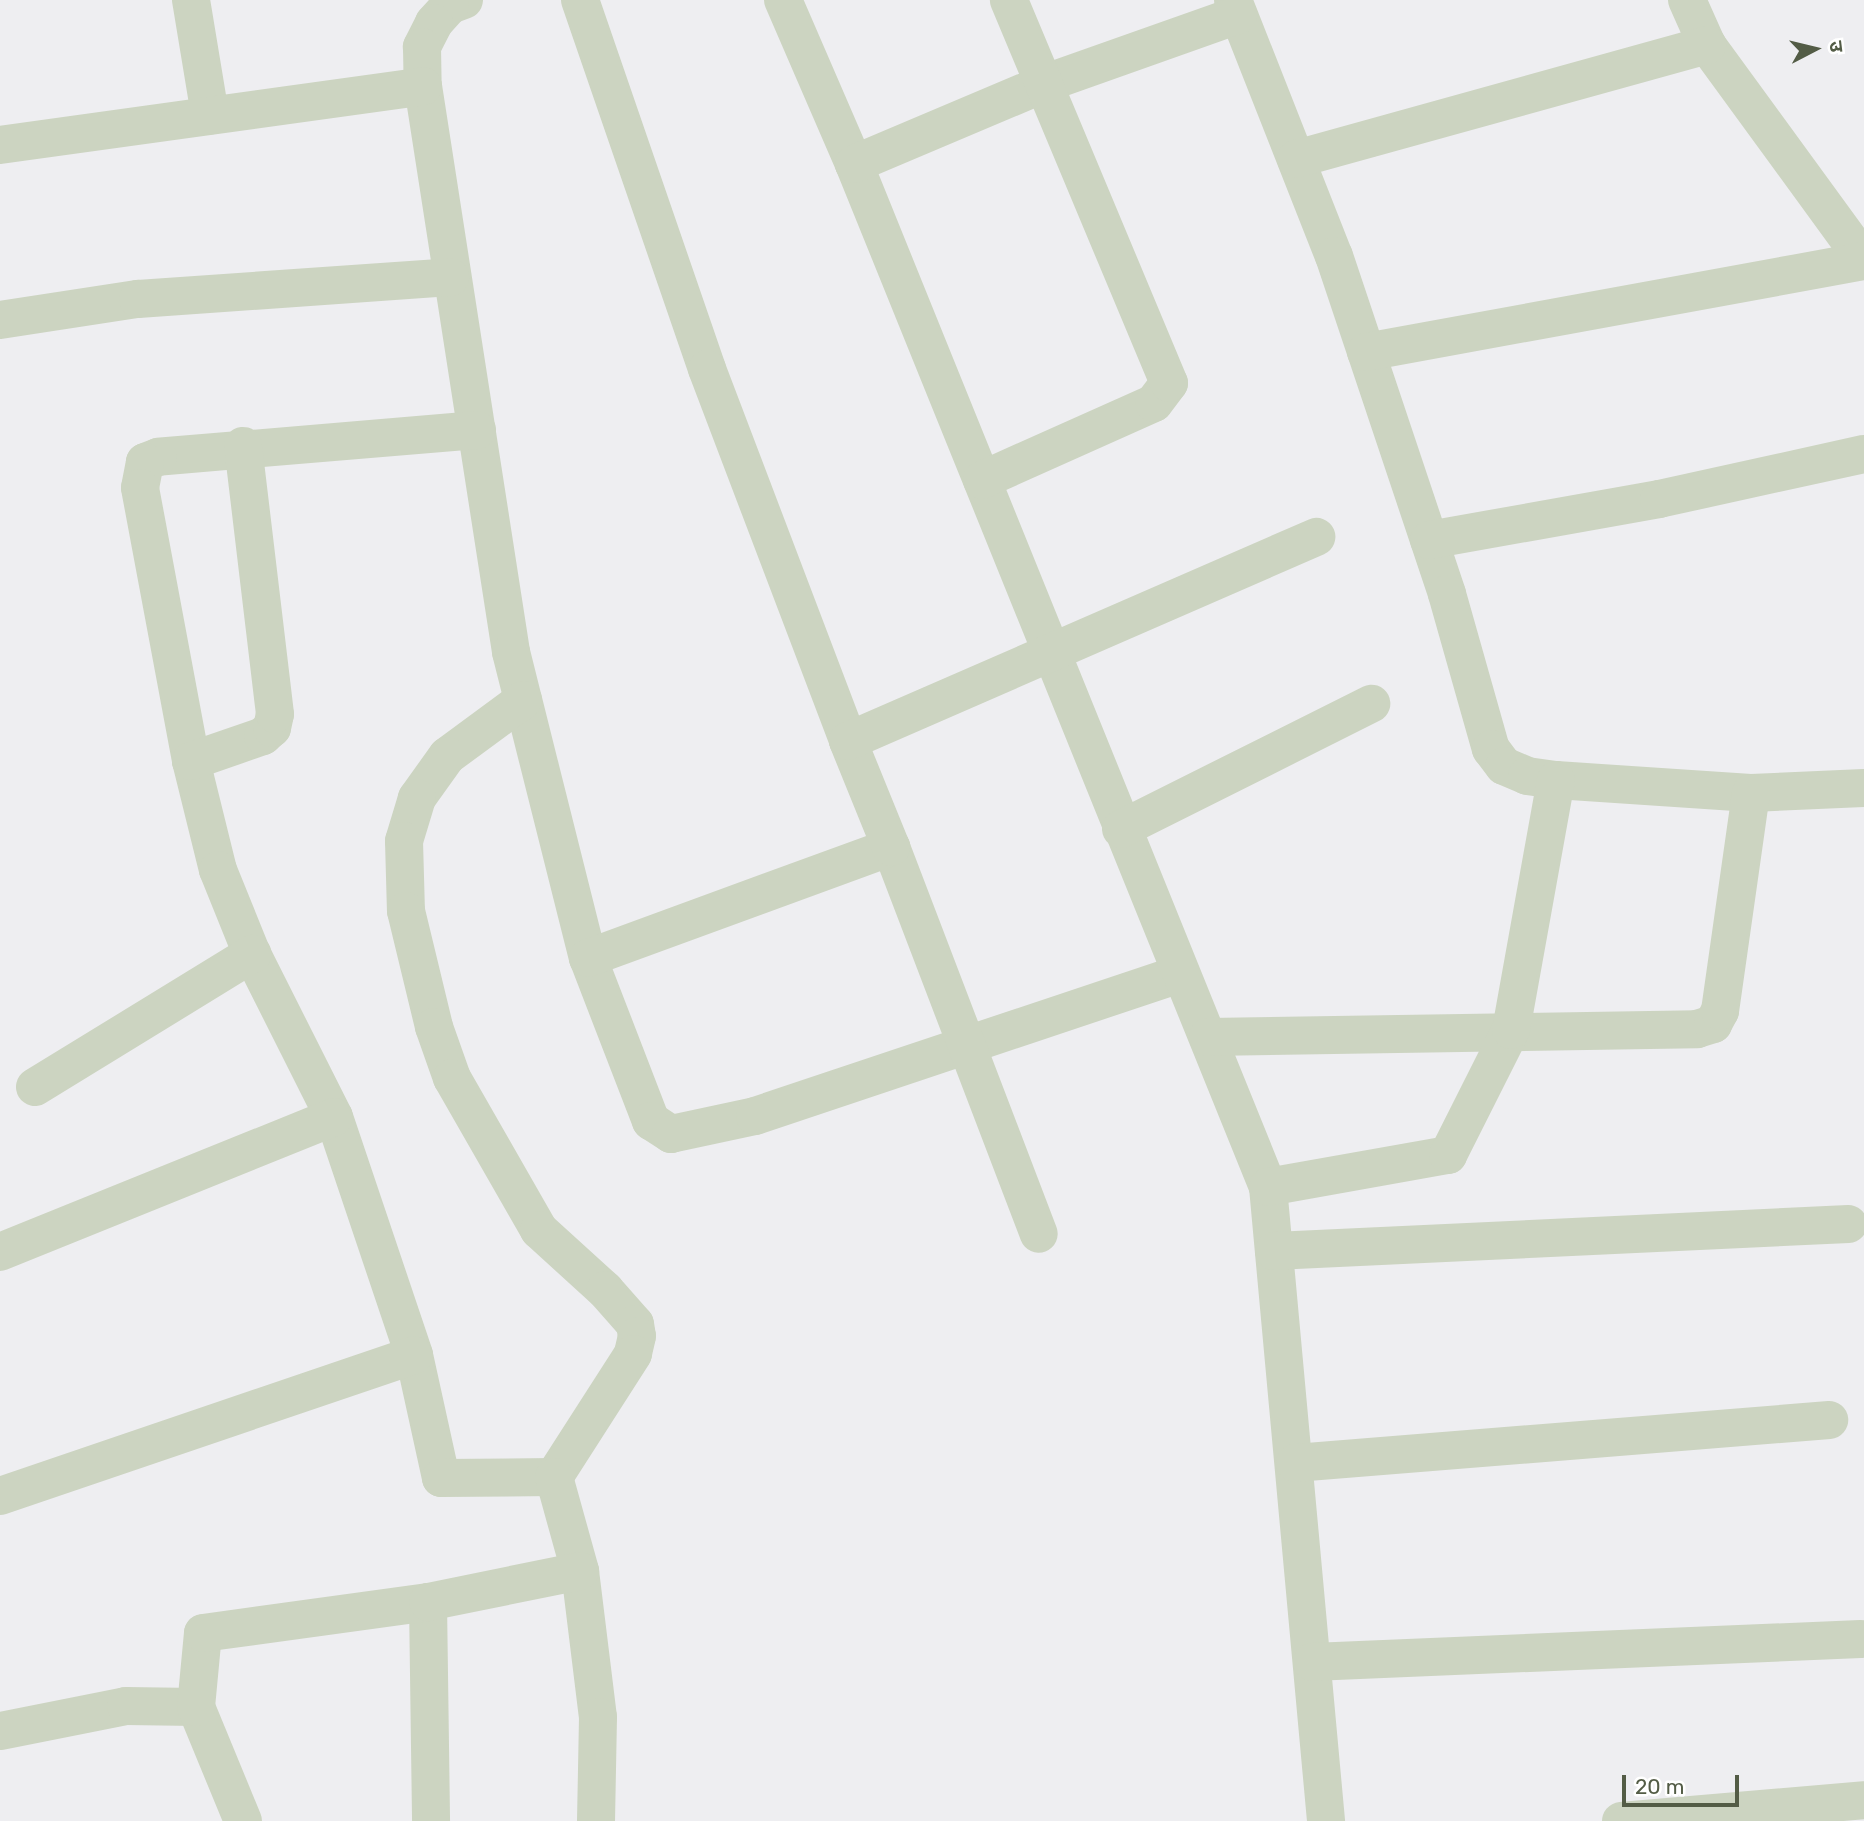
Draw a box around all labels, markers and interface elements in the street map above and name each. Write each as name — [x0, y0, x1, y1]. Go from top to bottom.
north arrow — [1780, 14, 1850, 84]
text: उ — [1824, 39, 1848, 53]
scale bar — [1626, 1762, 1743, 1806]
text: 20 m — [1635, 1774, 1684, 1799]

